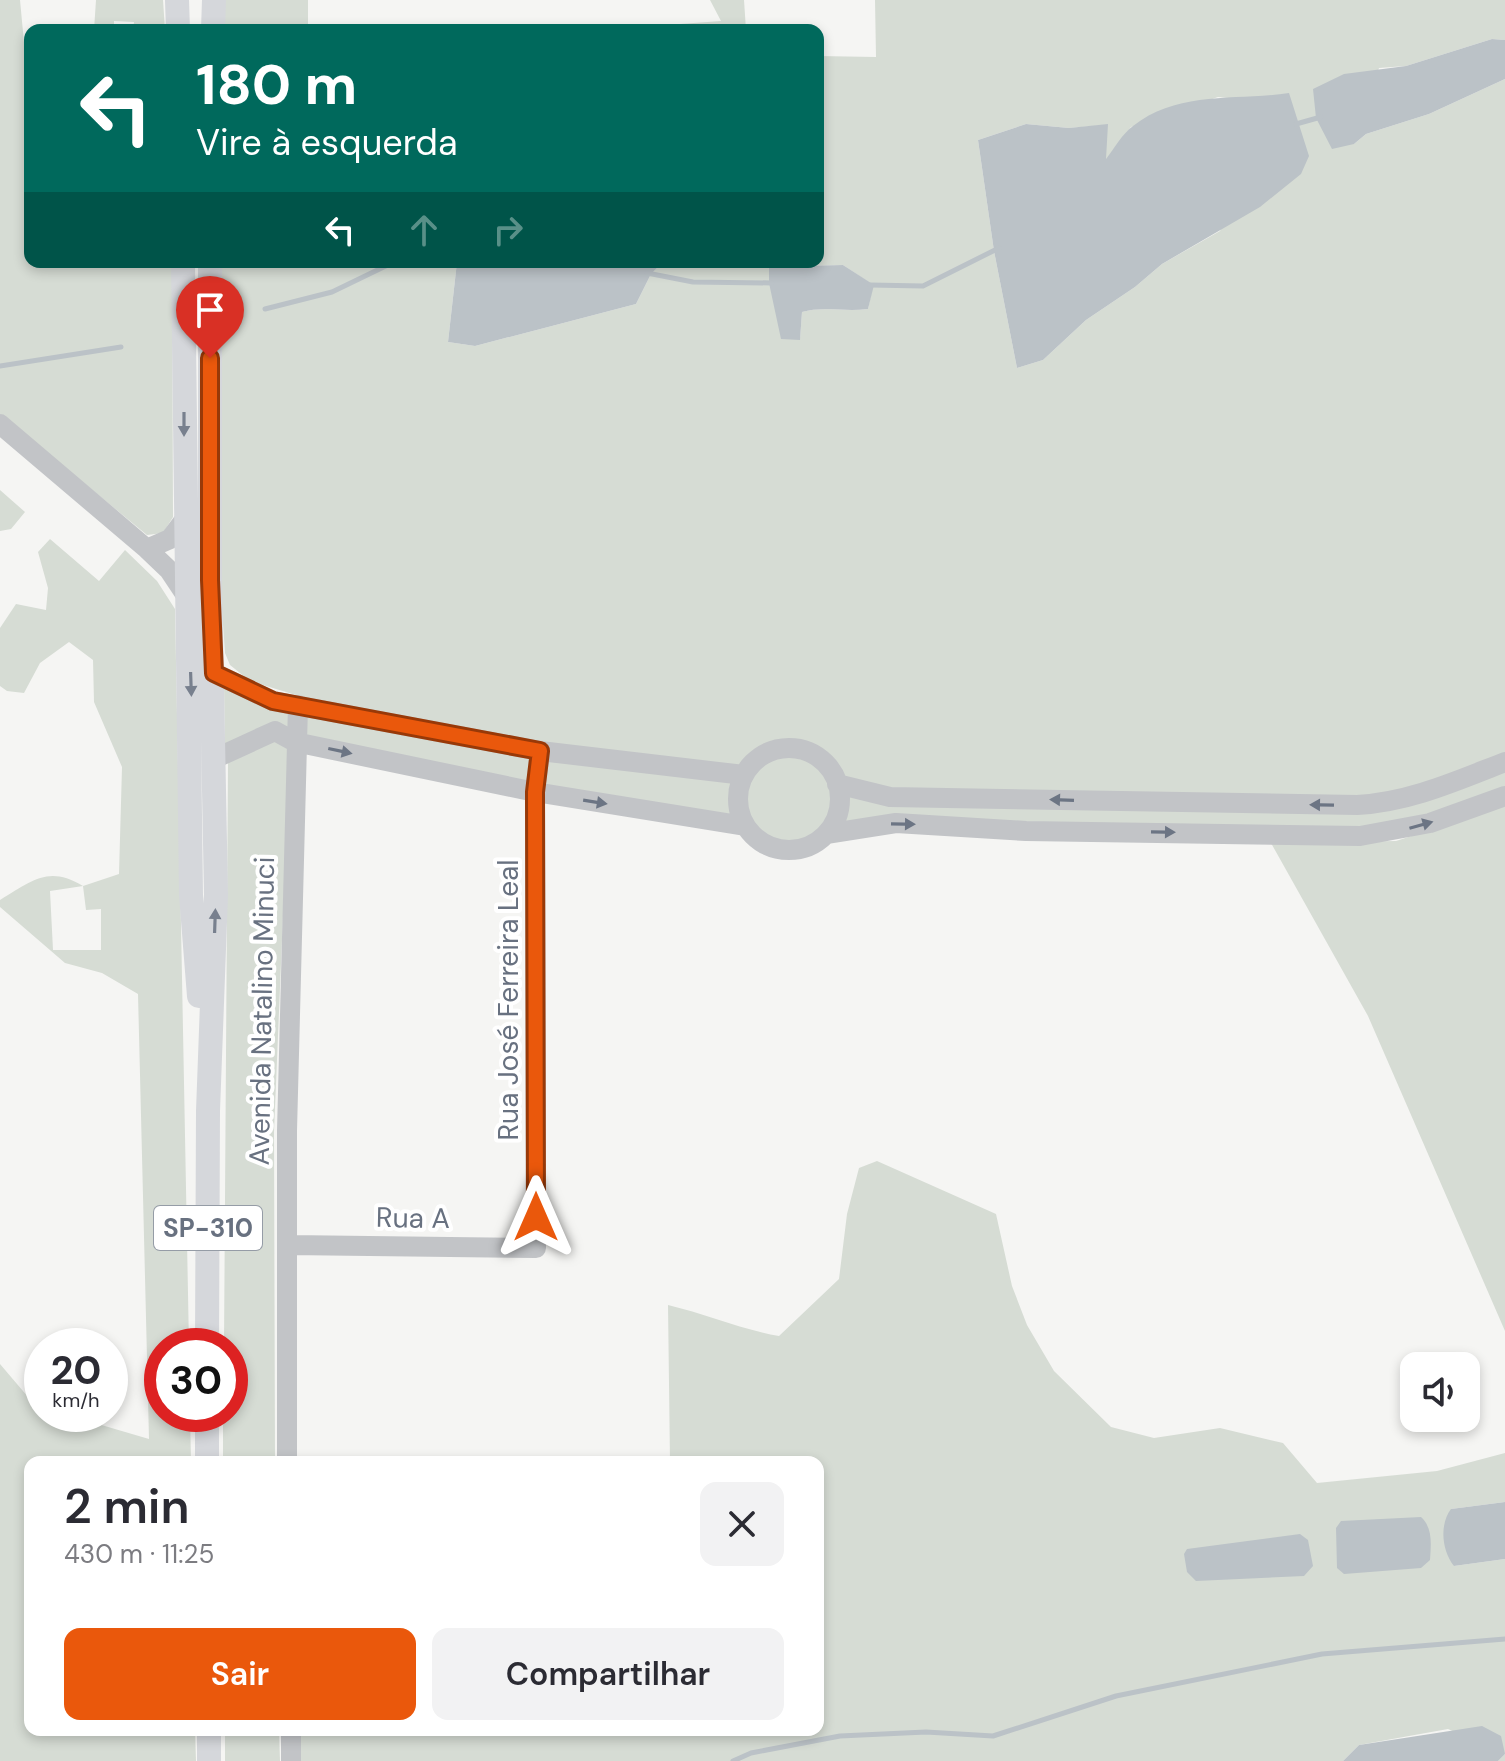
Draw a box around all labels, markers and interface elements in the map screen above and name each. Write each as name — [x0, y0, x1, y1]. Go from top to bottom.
text: 180 m — [196, 48, 357, 121]
icon: left — [64, 56, 168, 160]
text: Vire à esquerda — [196, 119, 458, 166]
icon: left — [318, 208, 362, 252]
icon: ahead — [402, 208, 446, 252]
icon: right — [486, 208, 530, 252]
pin — [176, 276, 244, 358]
icon: arrive — [188, 288, 232, 332]
one-way arrow — [178, 412, 190, 437]
one-way arrow — [184, 672, 197, 697]
one-way arrow — [327, 746, 352, 758]
one-way arrow — [1049, 793, 1074, 806]
one-way arrow — [582, 796, 607, 809]
one-way arrow — [1309, 798, 1334, 811]
one-way arrow — [891, 818, 916, 831]
one-way arrow — [1409, 818, 1434, 830]
one-way arrow — [1151, 826, 1176, 839]
street label: Avenida Natalino Minuci — [241, 856, 283, 1166]
street label: Rua José Ferreira Leal — [490, 859, 527, 1141]
one-way arrow — [209, 908, 222, 933]
position arrow — [494, 1175, 578, 1259]
street label: Rua A — [376, 1199, 450, 1237]
road number: SP-310 — [154, 1206, 262, 1250]
speed limit sign: 30 — [144, 1328, 248, 1432]
text: 20 — [50, 1344, 102, 1396]
map controls — [1400, 1352, 1480, 1432]
button: sound — [1400, 1352, 1480, 1432]
text: km/h — [52, 1387, 100, 1413]
text: 2 min — [64, 1475, 190, 1538]
button: close — [700, 1482, 784, 1566]
text: 430 m · 11:25 — [64, 1537, 214, 1571]
button: Sair — [64, 1628, 416, 1720]
button: Compartilhar — [432, 1628, 784, 1720]

